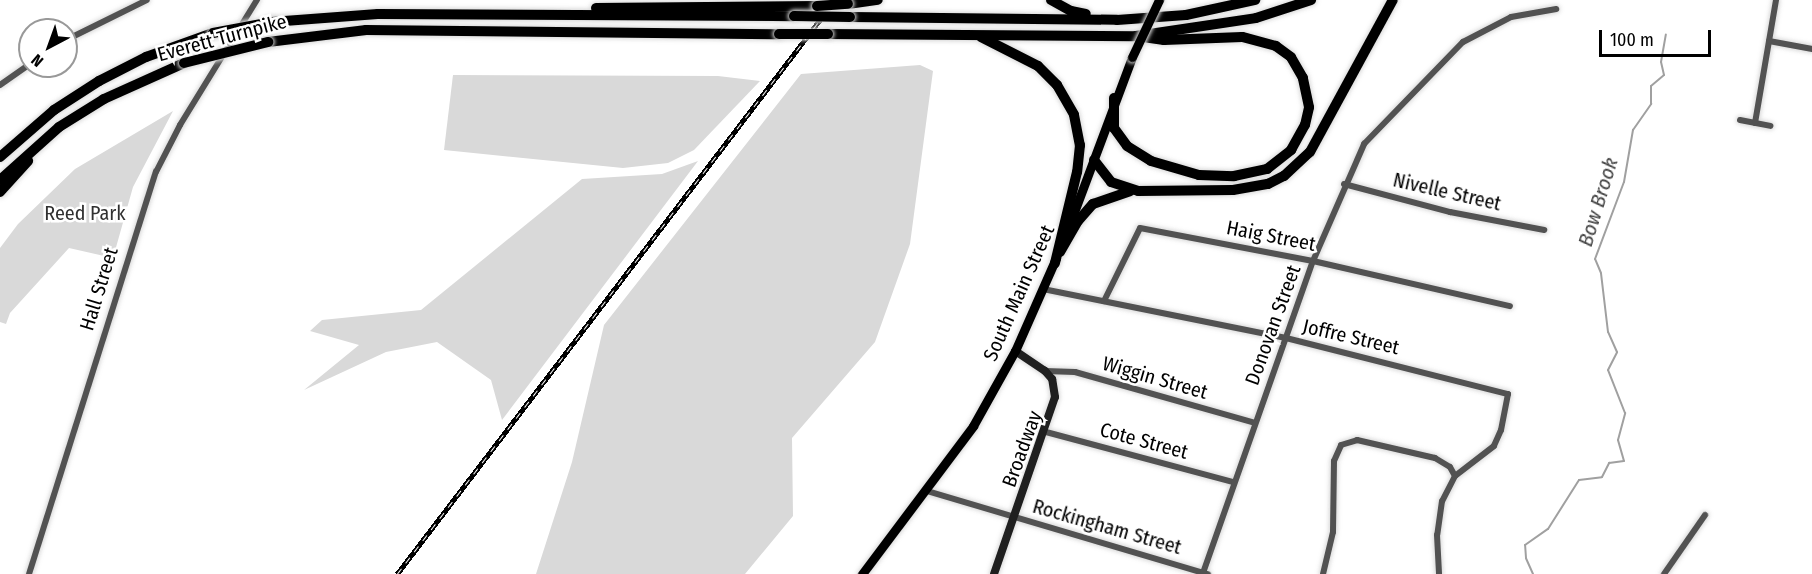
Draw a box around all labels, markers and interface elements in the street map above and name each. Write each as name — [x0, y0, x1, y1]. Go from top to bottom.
street label: Everett Turnpike — [155, 9, 289, 67]
north arrow — [18, 18, 78, 78]
scale bar — [1602, 18, 1714, 56]
text: 100 m — [1610, 29, 1654, 51]
text: N — [27, 50, 47, 71]
water label: Bow Brook — [1573, 155, 1623, 249]
street label: Nivelle Street — [1391, 168, 1503, 216]
park label: Reed Park — [44, 201, 126, 225]
street label: Haig Street — [1224, 216, 1318, 256]
street label: South Main Street — [978, 221, 1060, 365]
street label: Hall Street — [75, 244, 123, 334]
street label: Donovan Street — [1240, 262, 1306, 388]
street label: Joffre Street — [1300, 314, 1402, 360]
street label: Wiggin Street — [1100, 352, 1210, 404]
street label: Broadway — [997, 408, 1047, 490]
street label: Cote Street — [1097, 418, 1191, 464]
street label: Rockingham Street — [1030, 494, 1184, 560]

